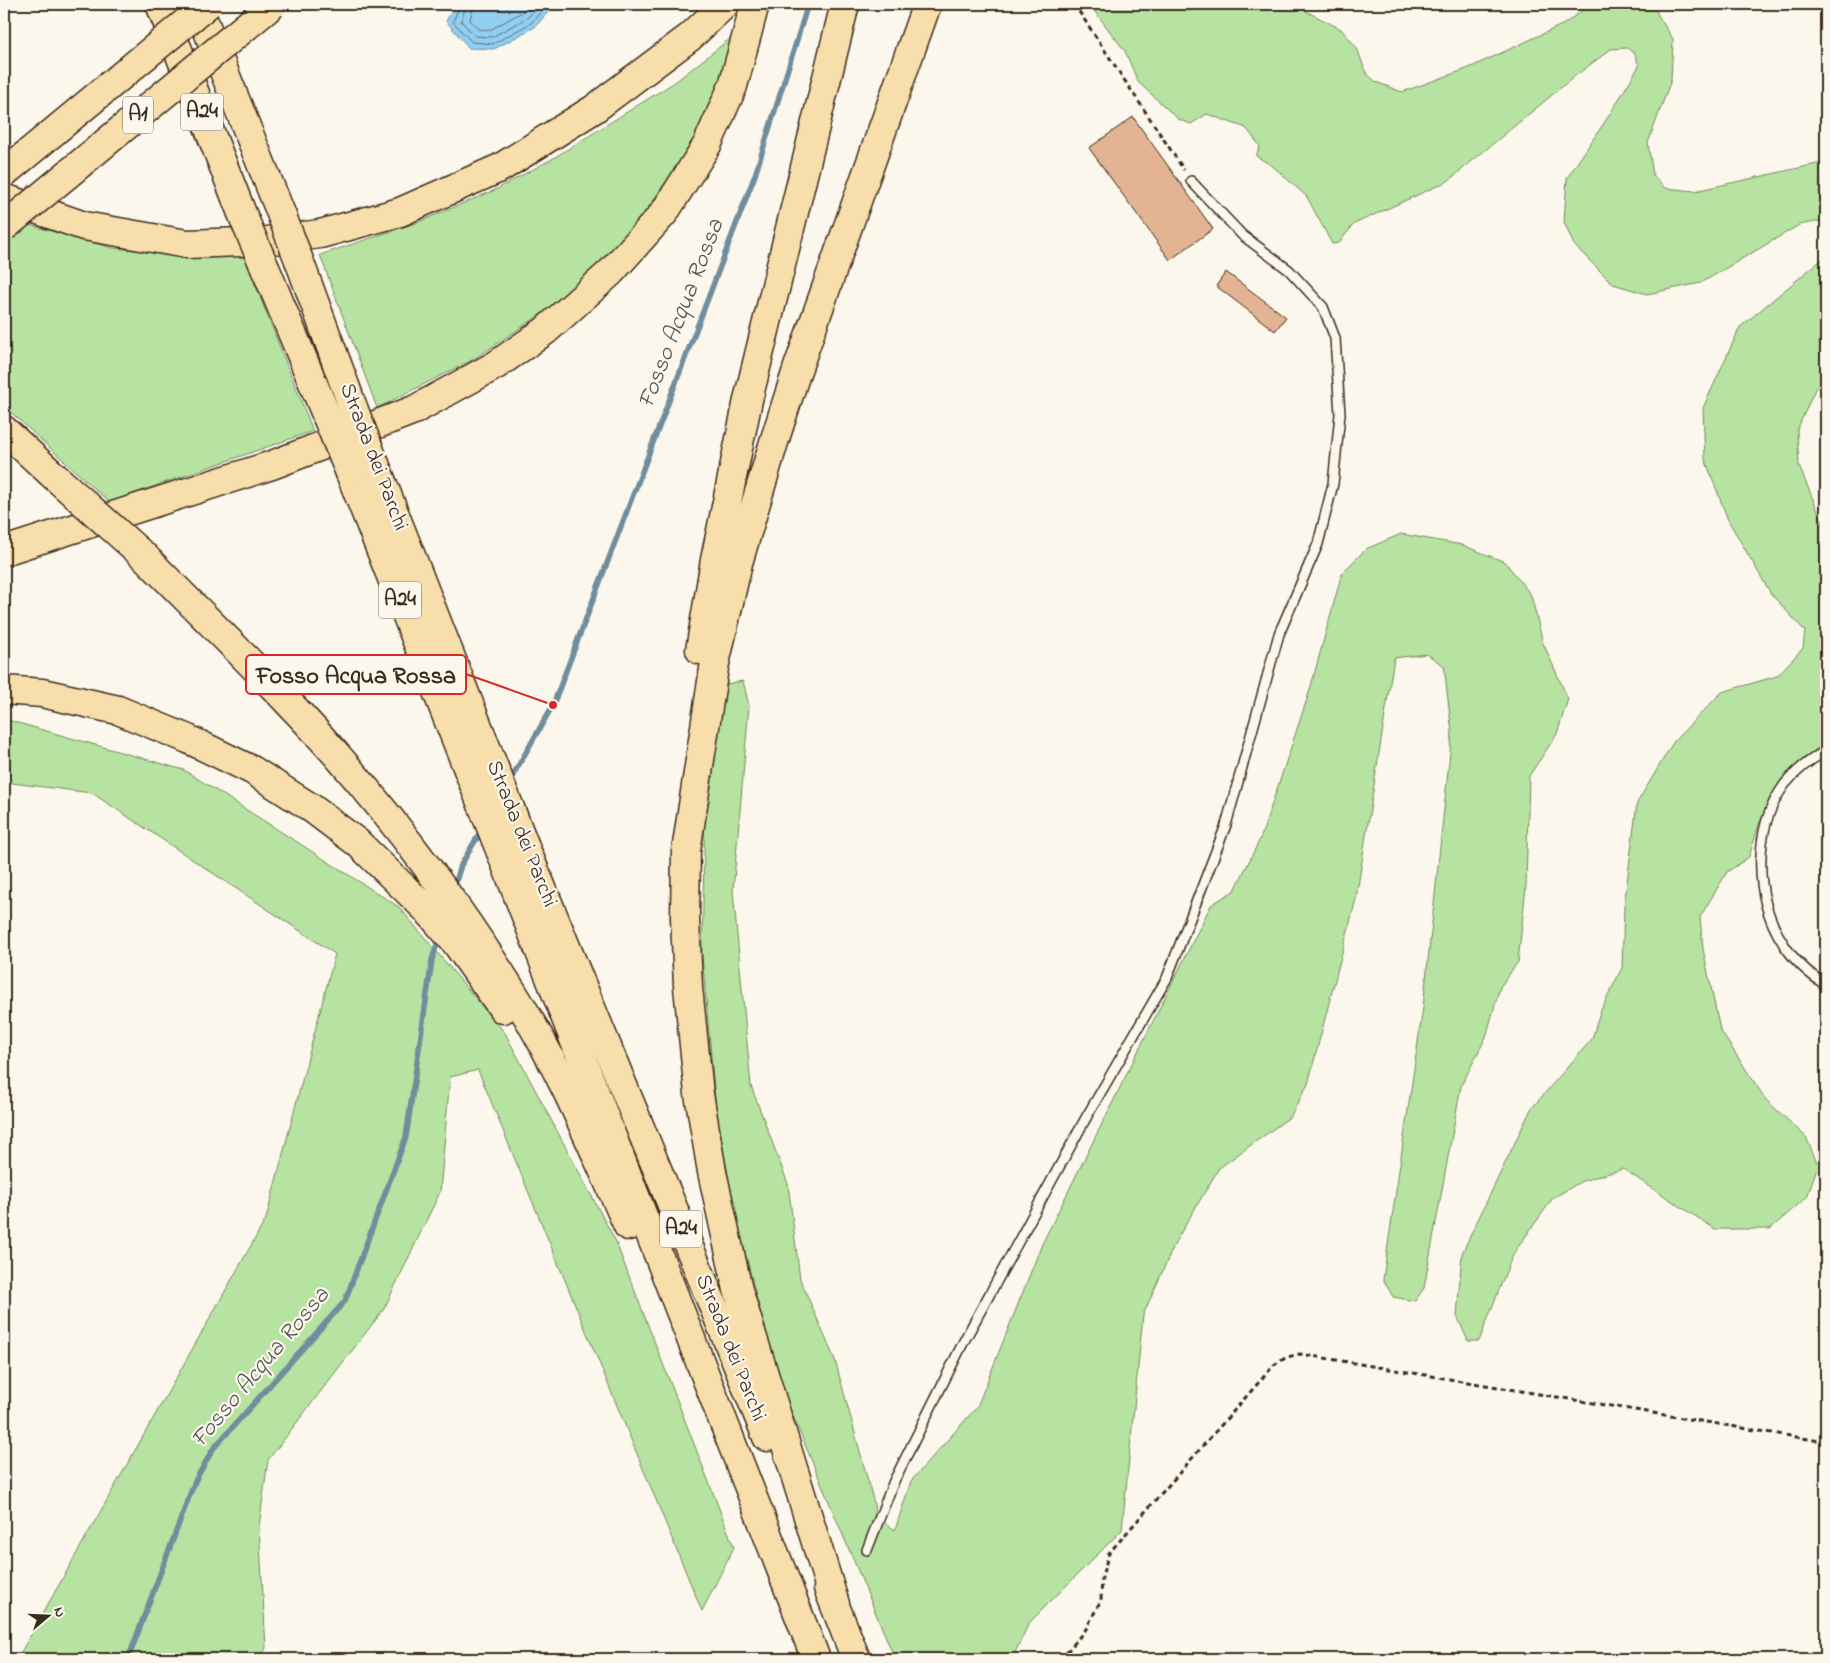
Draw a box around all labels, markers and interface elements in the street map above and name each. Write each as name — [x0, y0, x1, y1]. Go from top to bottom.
road number: A24 — [181, 94, 223, 130]
road number: A1 — [123, 96, 153, 134]
water label: Fosso Acqua Rossa — [630, 213, 735, 414]
street label: Strada dei Parchi — [330, 378, 416, 536]
road number: A24 — [379, 582, 421, 618]
callout: Fosso Acqua Rossa — [246, 655, 466, 694]
text: Fosso Acqua Rossa — [255, 660, 456, 695]
street label: Strada dei Parchi — [477, 756, 565, 912]
road number: A24 — [660, 1210, 702, 1248]
street label: Strada dei Parchi — [686, 1270, 774, 1426]
water label: Fosso Acqua Rossa — [183, 1279, 339, 1456]
north arrow — [22, 1590, 72, 1640]
text: N — [47, 1604, 70, 1620]

